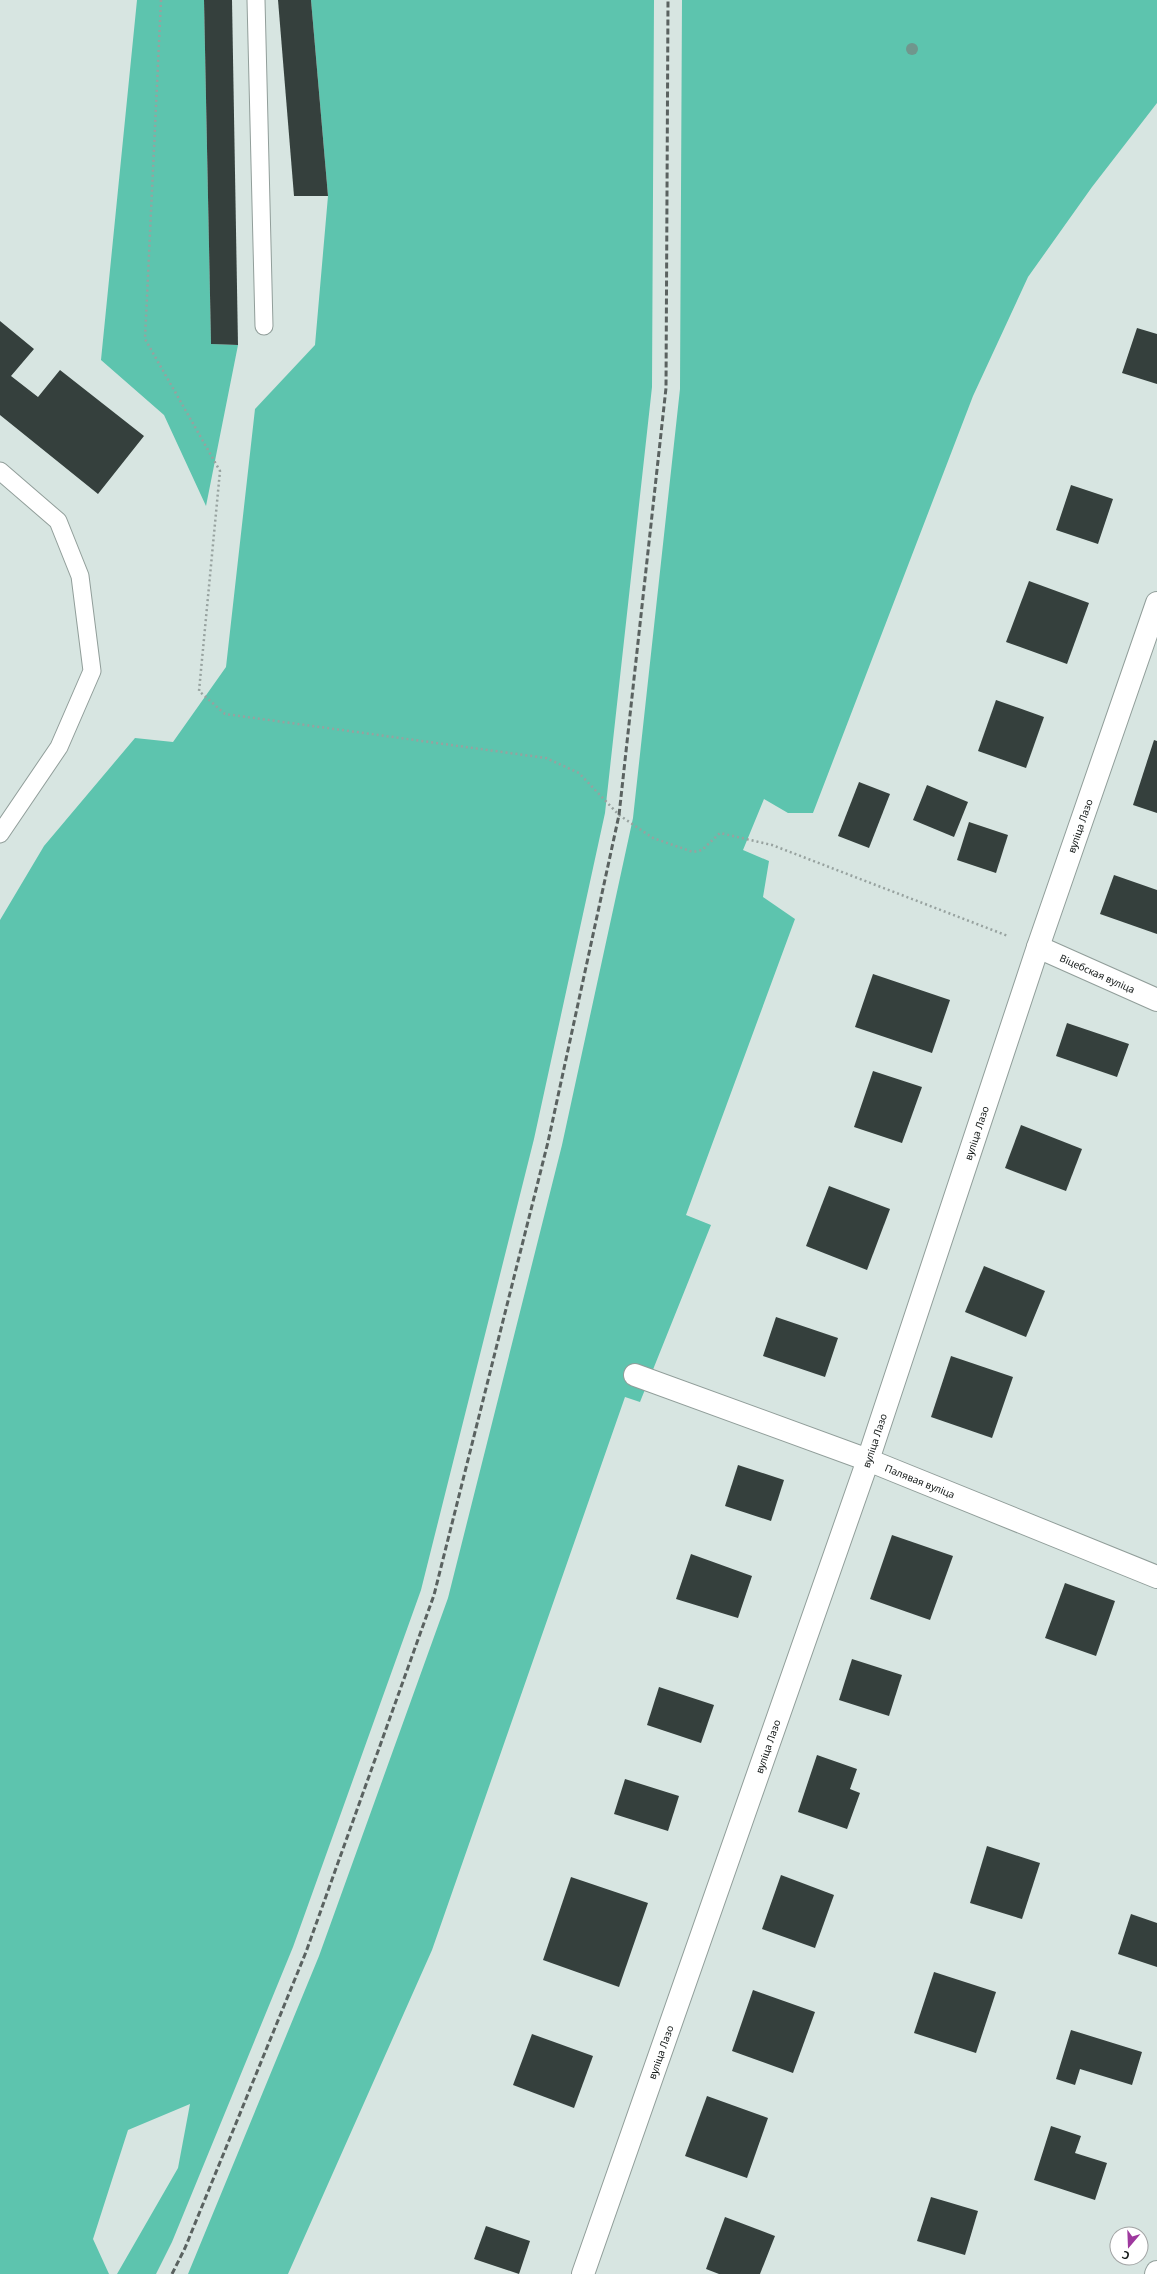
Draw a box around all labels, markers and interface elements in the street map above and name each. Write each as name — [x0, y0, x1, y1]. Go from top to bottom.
street label: вуліца Лазо — [1064, 797, 1096, 855]
street label: Віцебская вуліца — [1058, 951, 1137, 996]
street label: вуліца Лазо — [961, 1104, 992, 1162]
street label: вуліца Лазо — [859, 1412, 890, 1469]
street label: Палявая вуліца — [883, 1461, 957, 1501]
street label: вуліца Лазо — [752, 1717, 784, 1775]
street label: вуліца Лазо — [645, 2023, 677, 2081]
north arrow — [1109, 2226, 1149, 2266]
text: С — [1120, 2248, 1131, 2264]

